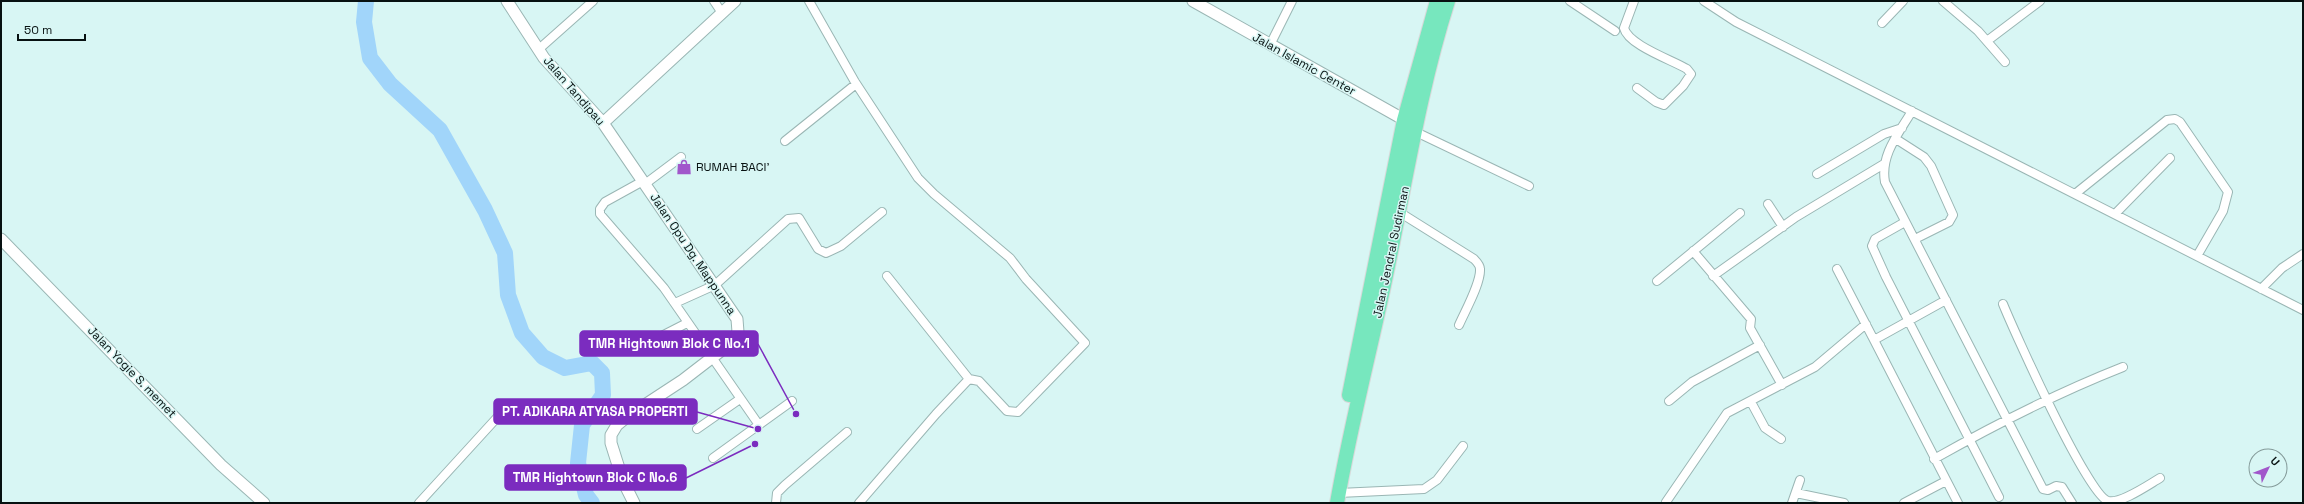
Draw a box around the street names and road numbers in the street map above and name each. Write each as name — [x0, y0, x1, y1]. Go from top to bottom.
street label: Jalan Islamic Center — [1250, 29, 1359, 99]
street label: Jalan Tandipau — [540, 53, 608, 129]
street label: Jalan Jendral Sudirman — [1369, 184, 1413, 320]
street label: Jalan Opu Dg. Mappunna — [646, 190, 740, 318]
street label: Jalan Yogie S. memet — [84, 323, 180, 421]

